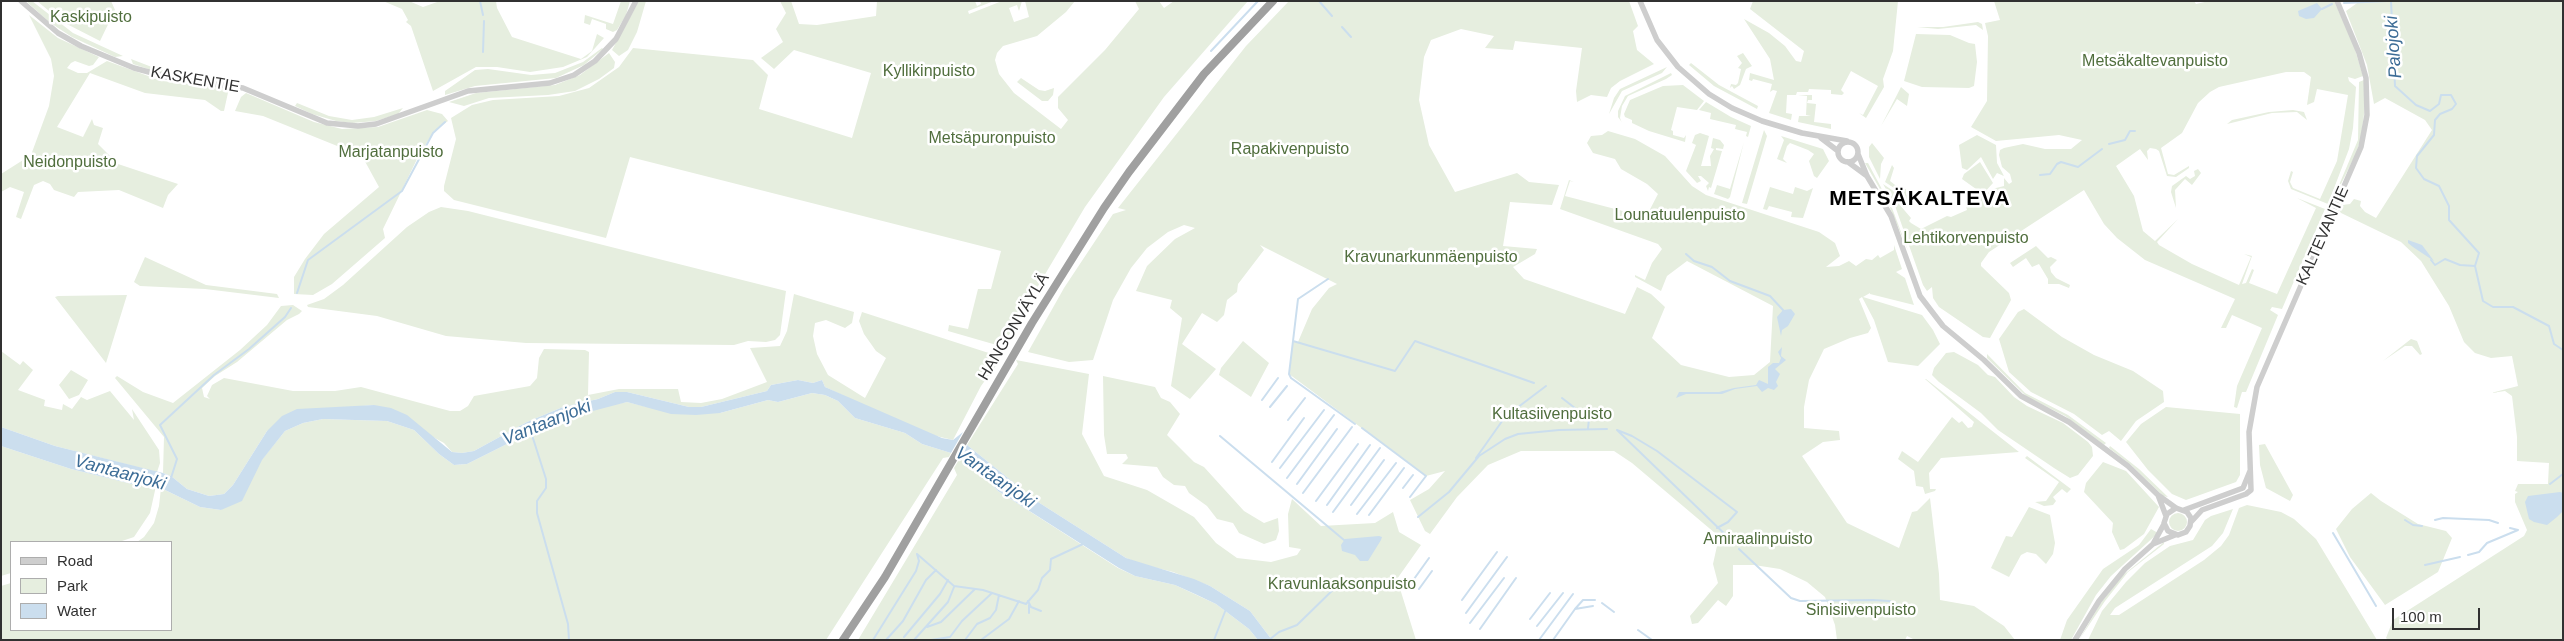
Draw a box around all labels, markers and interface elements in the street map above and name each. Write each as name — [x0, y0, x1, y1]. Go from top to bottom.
park label: Kaskipuisto — [50, 8, 132, 28]
water label: Palojoki — [2381, 15, 2407, 79]
park label: Metsäkaltevanpuisto — [2082, 52, 2228, 72]
park label: Kyllikinpuisto — [883, 62, 975, 82]
street label: KASKENTIE — [149, 63, 241, 97]
park label: Metsäpuronpuisto — [928, 129, 1056, 149]
park label: Rapakivenpuisto — [1231, 140, 1349, 160]
park label: Marjatanpuisto — [339, 143, 443, 163]
park label: Neidonpuisto — [23, 153, 117, 173]
street label: KALTEVANTIE — [2293, 184, 2353, 288]
district label: METSÄKALTEVA — [1828, 186, 2012, 212]
park label: Lounatuulenpuisto — [1615, 206, 1745, 226]
park label: Lehtikorvenpuisto — [1903, 229, 2029, 249]
park label: Kravunarkunmäenpuisto — [1344, 248, 1518, 268]
street label: HANGONVÄYLÄ — [974, 270, 1054, 384]
water label: Vantaanjoki — [500, 395, 594, 451]
park label: Kultasiivenpuisto — [1492, 405, 1612, 425]
water label: Vantaanjoki — [951, 442, 1039, 514]
water label: Vantaanjoki — [72, 450, 168, 496]
park label: Amiraalinpuisto — [1703, 530, 1813, 550]
legend — [10, 541, 172, 631]
text: Road — [57, 552, 93, 569]
park label: Kravunlaaksonpuisto — [1268, 575, 1416, 595]
text: Park — [57, 577, 88, 594]
scale bar — [2394, 598, 2482, 630]
park label: Sinisiivenpuisto — [1806, 601, 1916, 621]
text: Water — [57, 602, 96, 619]
text: 100 m — [2400, 608, 2442, 625]

